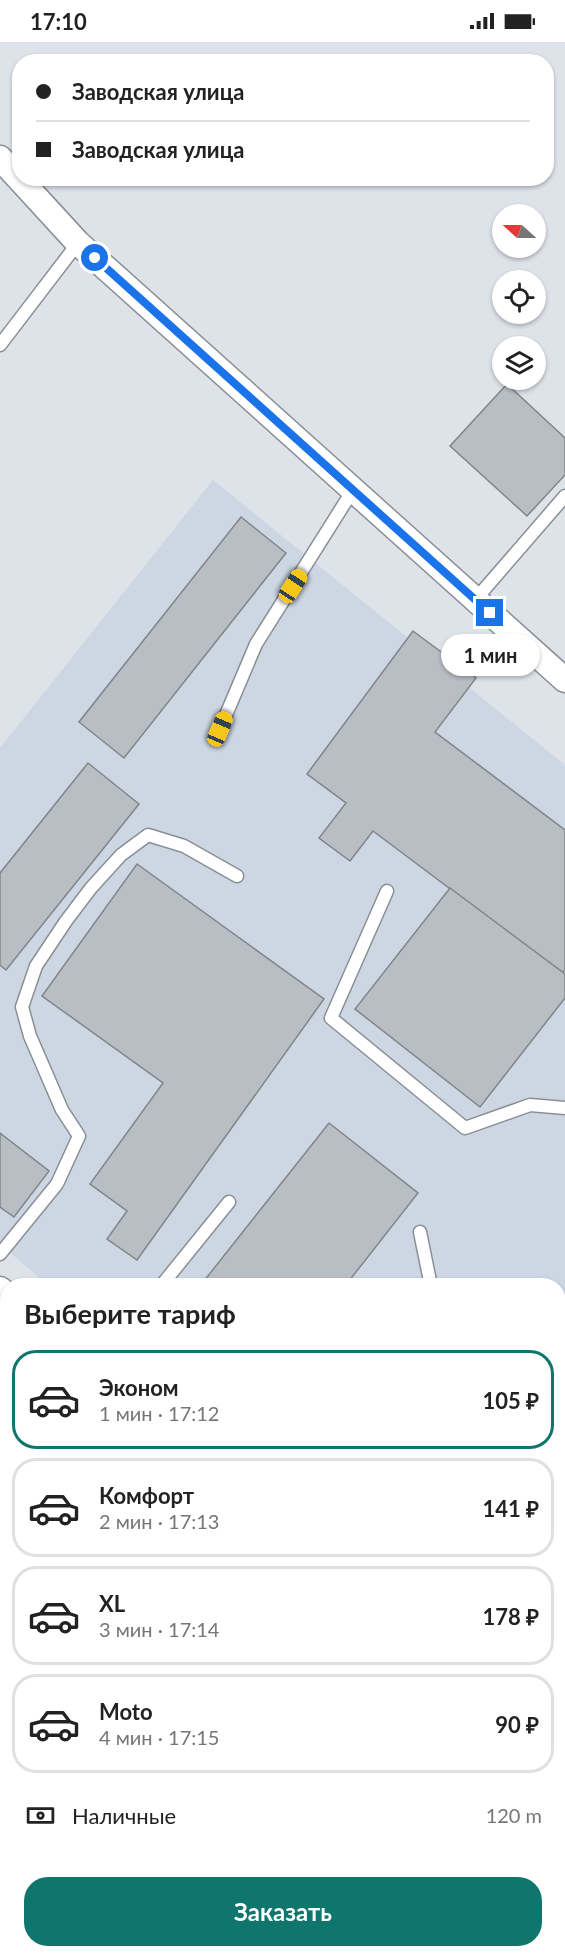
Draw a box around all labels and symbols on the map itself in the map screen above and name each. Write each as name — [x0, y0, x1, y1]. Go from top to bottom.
north arrow — [492, 204, 546, 258]
route start — [81, 244, 108, 271]
car — [276, 566, 310, 606]
route end — [476, 599, 503, 626]
callout: 1 мин — [440, 634, 540, 676]
car — [205, 709, 235, 749]

